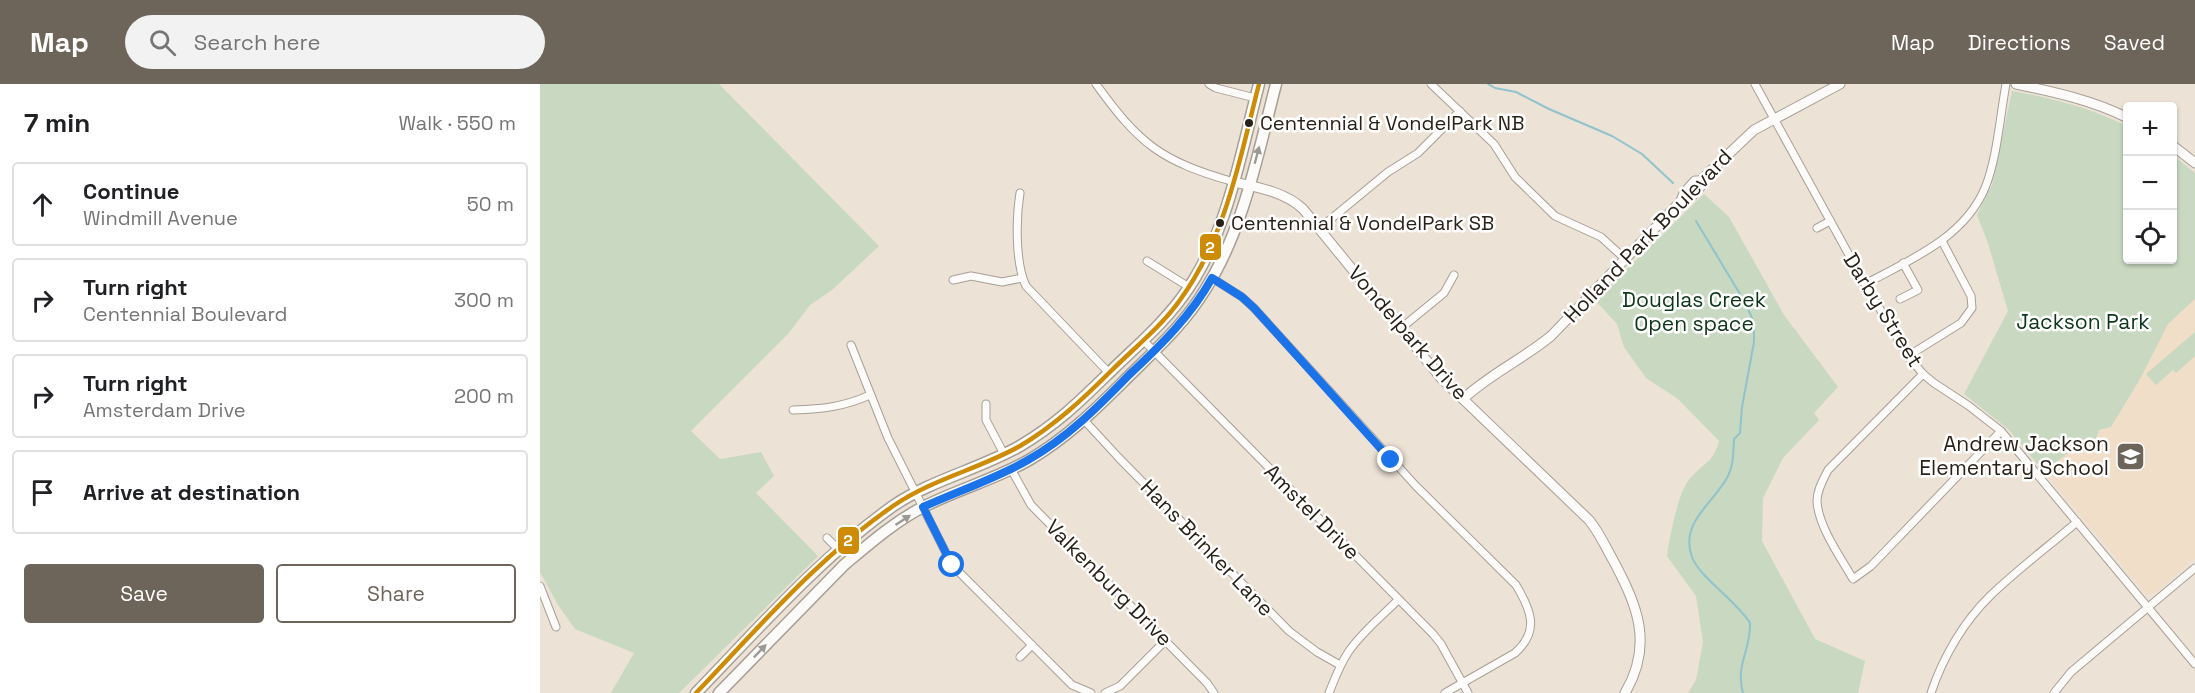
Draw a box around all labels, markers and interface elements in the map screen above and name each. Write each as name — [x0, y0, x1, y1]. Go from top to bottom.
search box — [125, 15, 545, 69]
text: Map — [30, 24, 89, 60]
icon: search — [146, 26, 179, 59]
text: Search here — [194, 28, 321, 56]
text: Map — [1891, 29, 1935, 56]
text: Directions — [1968, 29, 2071, 56]
text: Saved — [2104, 29, 2165, 56]
map controls — [2123, 102, 2177, 264]
button: + — [2123, 102, 2177, 156]
text: 7 min — [24, 106, 90, 140]
text: Walk · 550 m — [398, 110, 516, 136]
place label: Centennial & VondelPark NB — [1260, 110, 1524, 136]
marker: Centennial & VondelPark NB — [1243, 117, 1255, 129]
street label: Holland Park Boulevard — [1558, 143, 1738, 328]
one-way arrow — [1253, 145, 1263, 164]
button: − — [2123, 156, 2177, 210]
text: Continue — [83, 177, 179, 205]
icon: ahead — [26, 188, 59, 221]
text: 50 m — [467, 191, 514, 217]
text: Windmill Avenue — [83, 205, 238, 231]
place label: Centennial & VondelPark SB — [1231, 210, 1494, 236]
button: locate — [2123, 210, 2177, 264]
marker: Centennial & VondelPark SB — [1214, 217, 1226, 229]
line badge: 2 — [1199, 233, 1222, 261]
text: 2 — [1205, 237, 1215, 258]
street label: Darby Street — [1838, 248, 1929, 372]
street label: Vondelpark Drive — [1343, 260, 1474, 406]
text: Turn right — [83, 273, 188, 301]
icon: right — [26, 284, 59, 317]
park label: Douglas Creek Open space — [1622, 286, 1766, 337]
text: 300 m — [454, 287, 514, 313]
text: Centennial Boulevard — [83, 301, 287, 327]
park label: Jackson Park — [2016, 308, 2150, 335]
text: Turn right — [83, 369, 188, 397]
icon: right — [26, 380, 59, 413]
text: 200 m — [454, 383, 514, 409]
text: Amsterdam Drive — [83, 397, 246, 423]
place label: Andrew Jackson Elementary School — [1919, 430, 2109, 481]
school or university icon: Andrew Jackson Elementary School — [2114, 440, 2146, 472]
route end — [1377, 446, 1403, 472]
street label: Amstel Drive — [1259, 458, 1366, 565]
street label: Hans Brinker Lane — [1135, 473, 1280, 622]
icon: arrive — [26, 476, 59, 509]
text: Arrive at destination — [83, 478, 300, 506]
street label: Valkenburg Drive — [1040, 513, 1179, 652]
one-way arrow — [895, 514, 911, 525]
line badge: 2 — [837, 526, 860, 555]
text: 2 — [843, 530, 853, 551]
route start — [938, 551, 964, 577]
button: Save — [24, 564, 264, 623]
button: Share — [276, 564, 516, 623]
one-way arrow — [753, 644, 767, 659]

